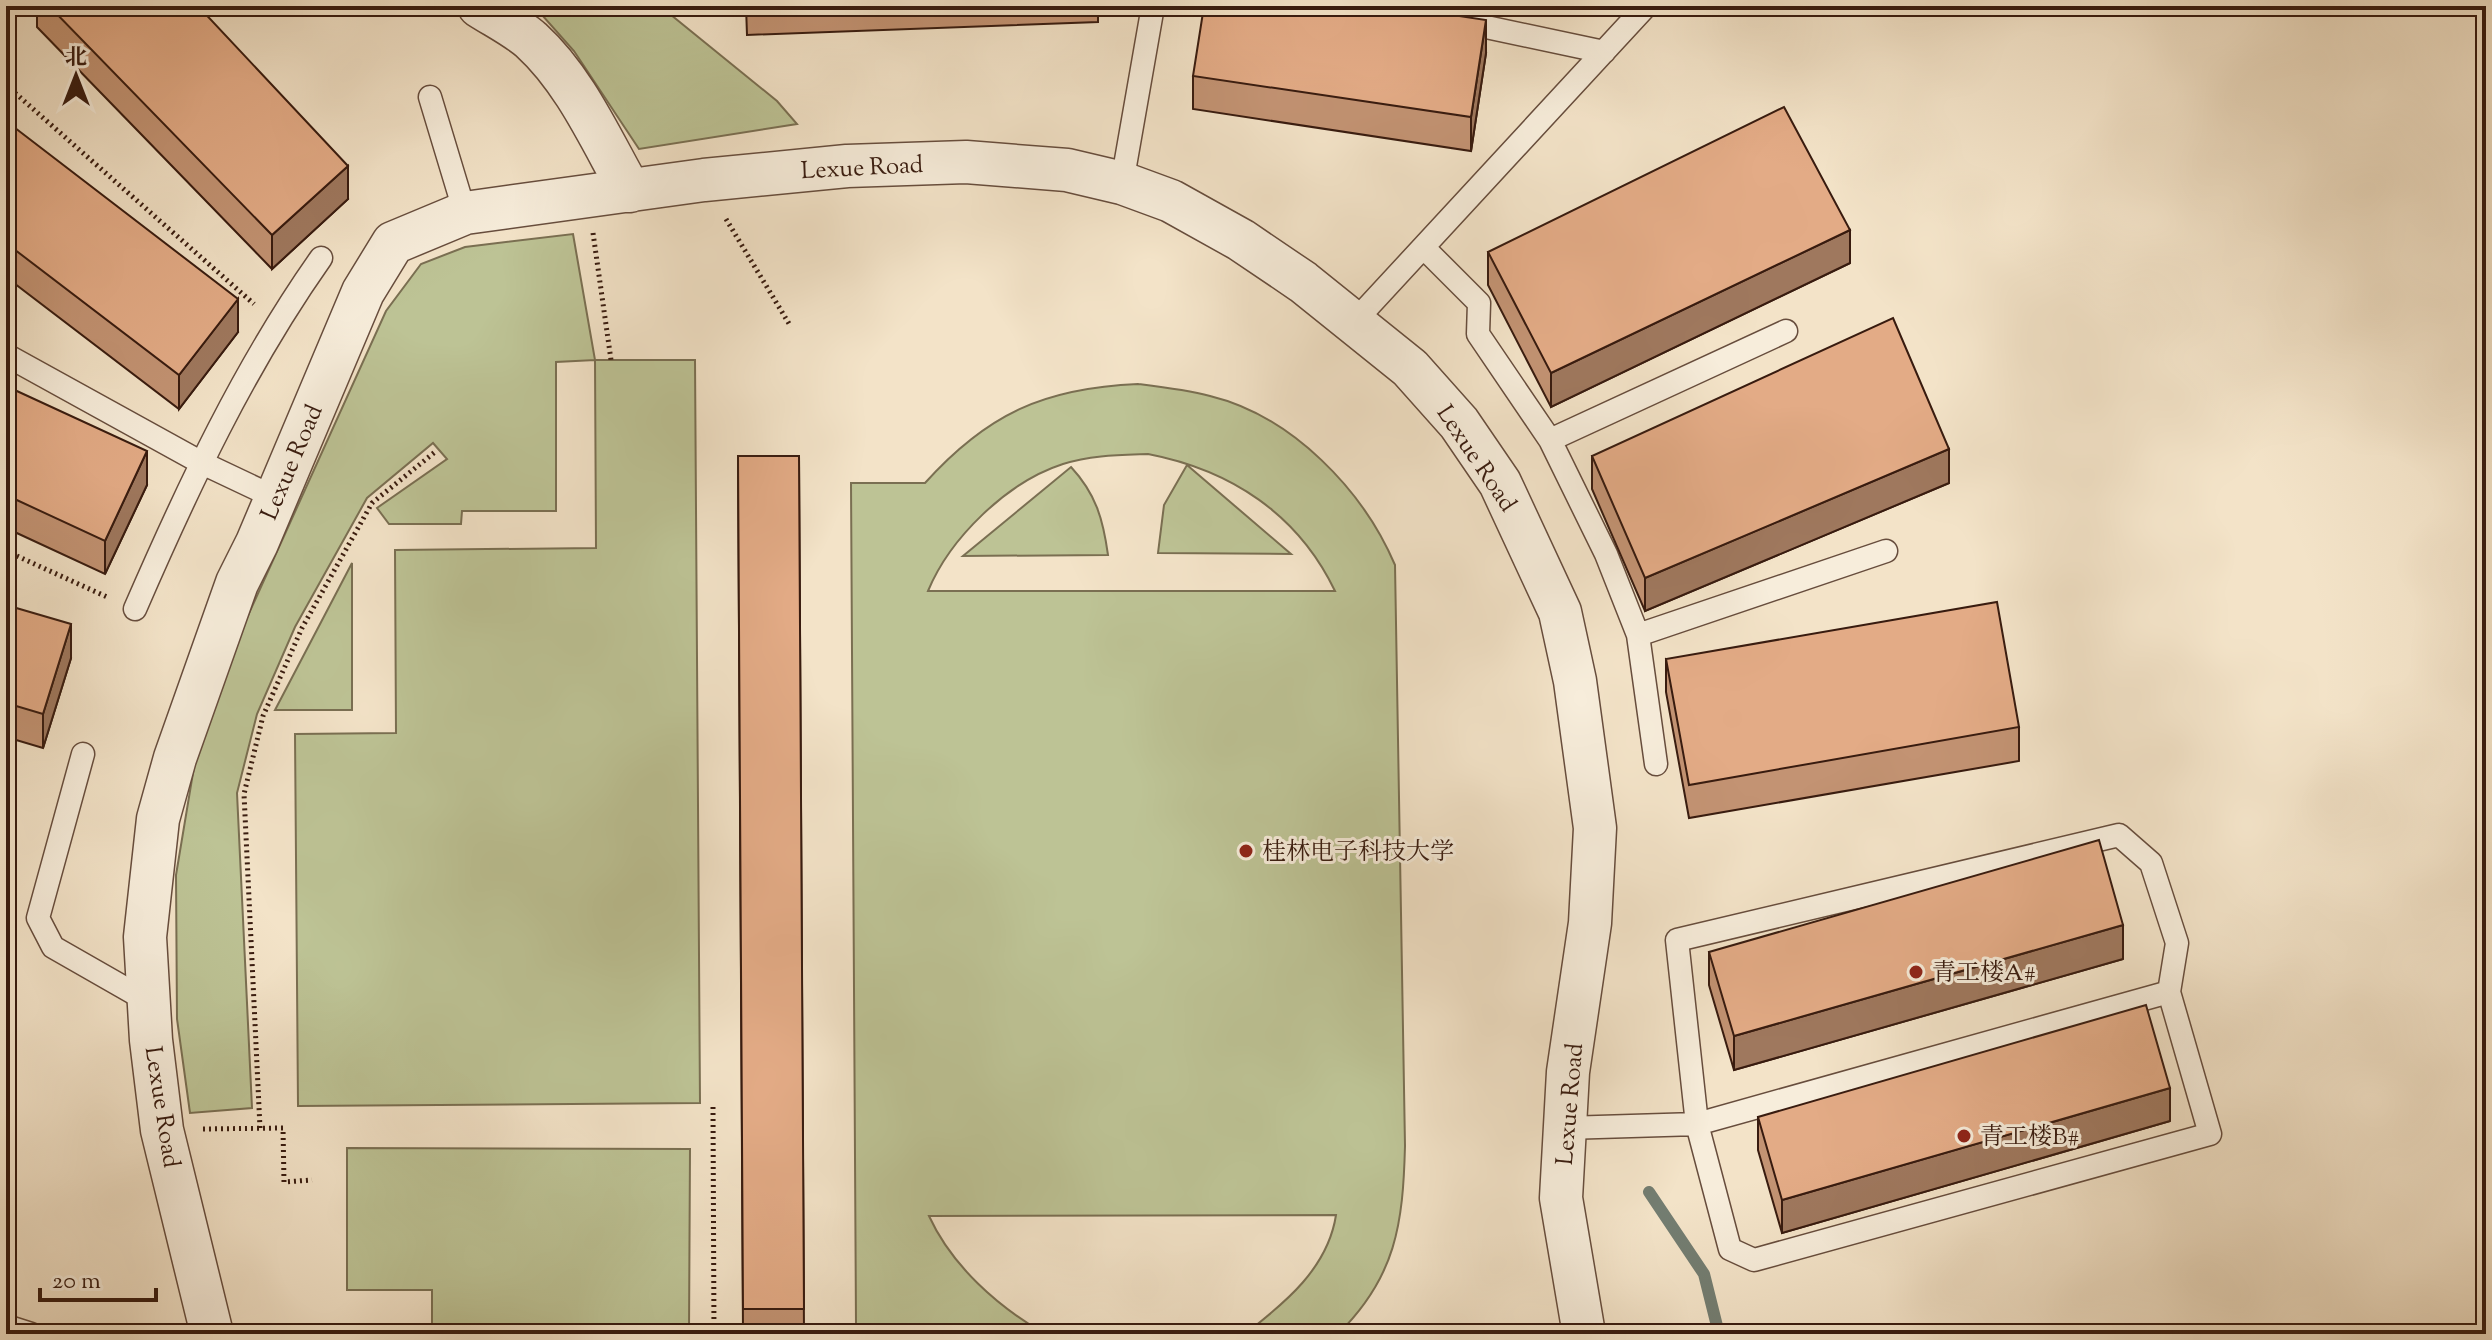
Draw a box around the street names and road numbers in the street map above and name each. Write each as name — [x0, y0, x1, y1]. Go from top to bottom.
street label: Lexue Road — [800, 149, 925, 189]
street label: Lexue Road — [253, 399, 333, 526]
street label: Lexue Road — [1427, 399, 1524, 520]
street label: Lexue Road — [1549, 1041, 1593, 1167]
street label: Lexue Road — [135, 1044, 187, 1171]

